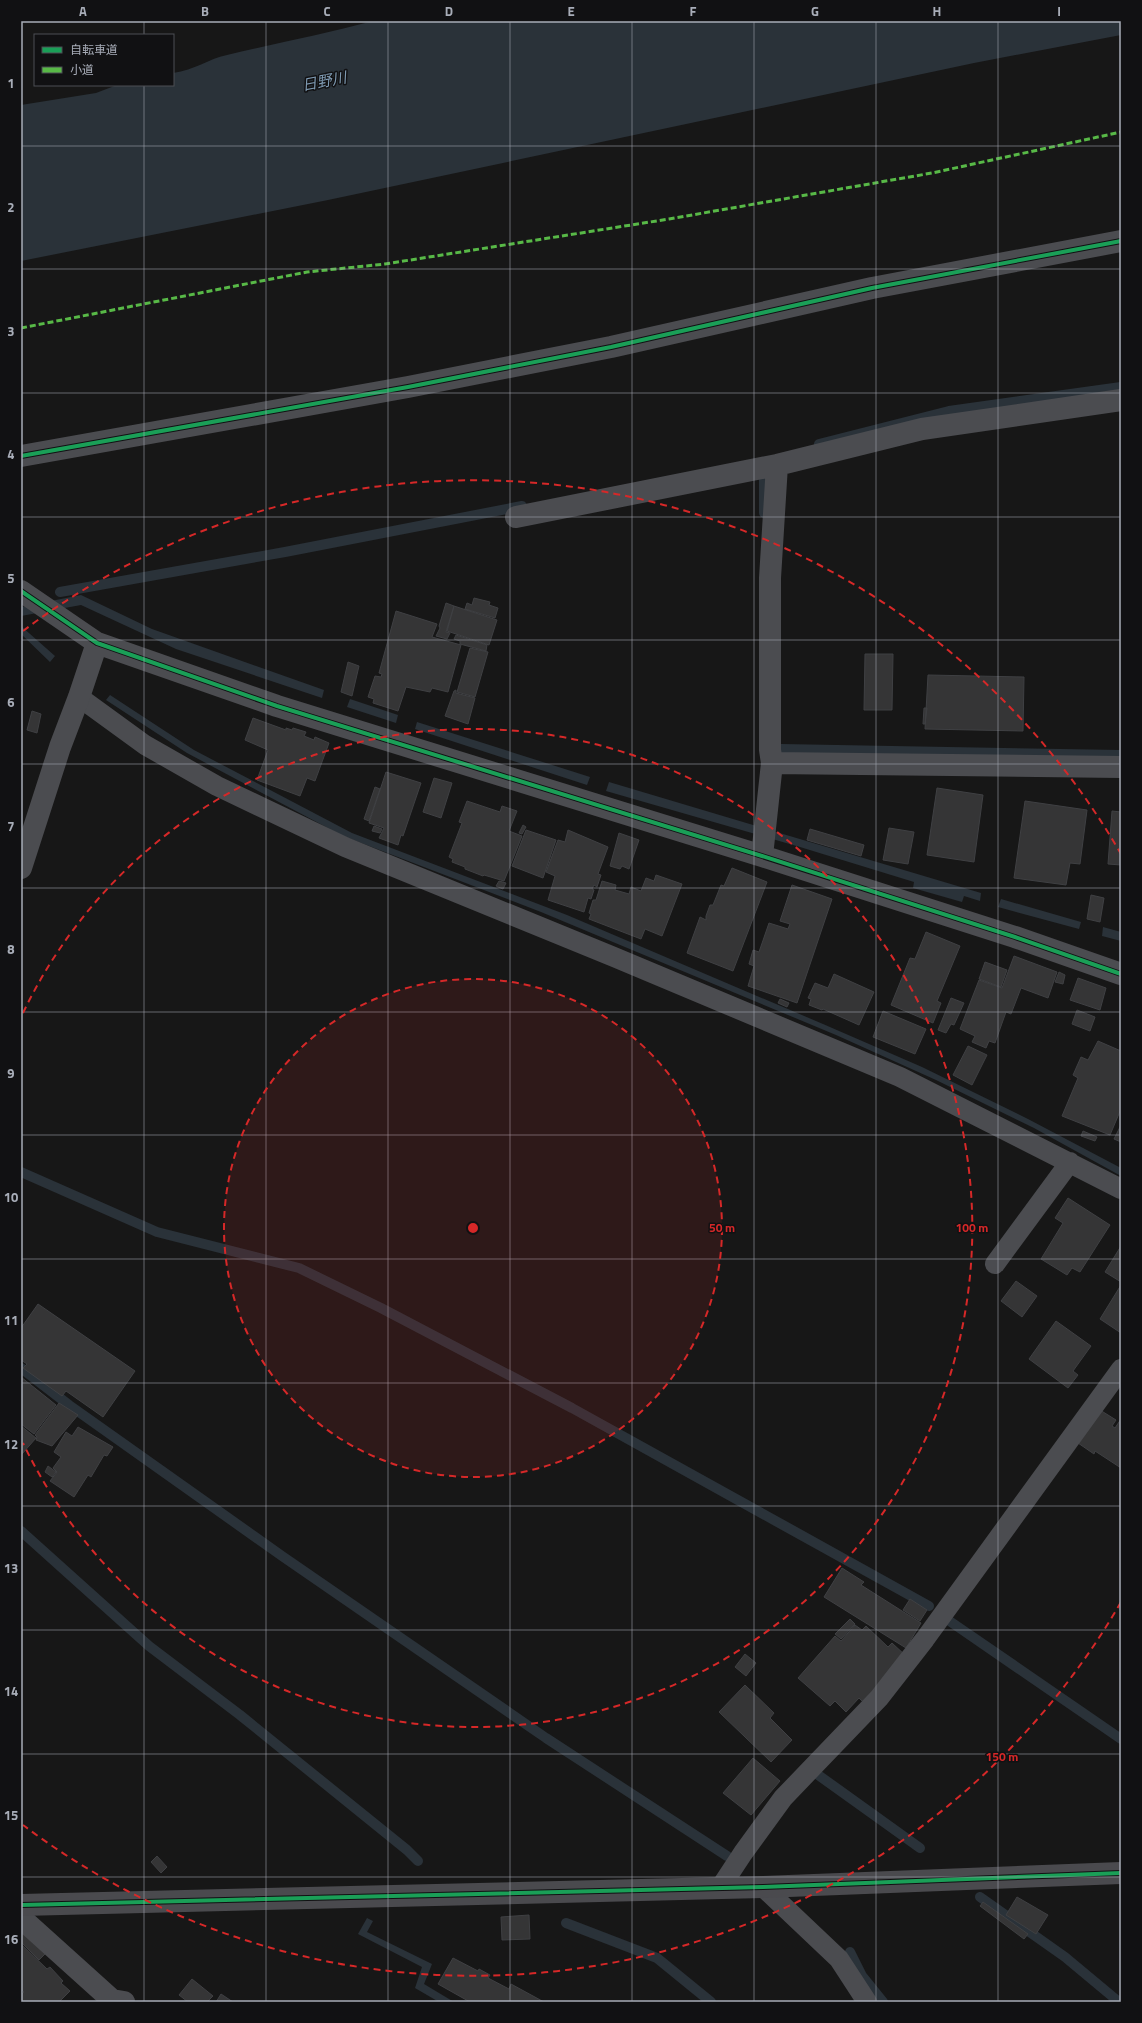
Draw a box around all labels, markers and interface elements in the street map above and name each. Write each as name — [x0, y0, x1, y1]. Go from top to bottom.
text: A — [79, 1, 87, 21]
text: B — [201, 1, 209, 21]
text: C — [323, 1, 331, 21]
text: D — [445, 1, 453, 21]
text: E — [567, 1, 575, 21]
text: F — [690, 1, 697, 21]
text: G — [811, 1, 819, 21]
text: H — [933, 1, 941, 21]
text: I — [1057, 1, 1061, 21]
legend — [34, 34, 174, 86]
text: 自転車道 — [70, 40, 118, 59]
text: 小道 — [70, 60, 94, 79]
water label: 日野川 — [300, 65, 350, 97]
text: 1 — [7, 73, 15, 93]
text: 2 — [7, 197, 15, 217]
text: 3 — [7, 321, 15, 341]
text: 4 — [7, 444, 15, 464]
text: 5 — [7, 568, 15, 588]
text: 6 — [7, 692, 15, 712]
text: 7 — [7, 816, 15, 836]
text: 8 — [7, 939, 15, 959]
text: 9 — [7, 1063, 15, 1083]
text: 10 — [4, 1187, 18, 1207]
text: 50 m — [709, 1218, 735, 1237]
text: 100 m — [956, 1218, 988, 1237]
centre of rings — [466, 1221, 480, 1235]
text: 11 — [4, 1310, 18, 1330]
text: 12 — [4, 1434, 18, 1454]
text: 13 — [4, 1558, 18, 1578]
text: 14 — [4, 1681, 18, 1701]
text: 150 m — [986, 1747, 1018, 1766]
text: 15 — [4, 1805, 18, 1825]
text: 16 — [4, 1929, 18, 1949]

